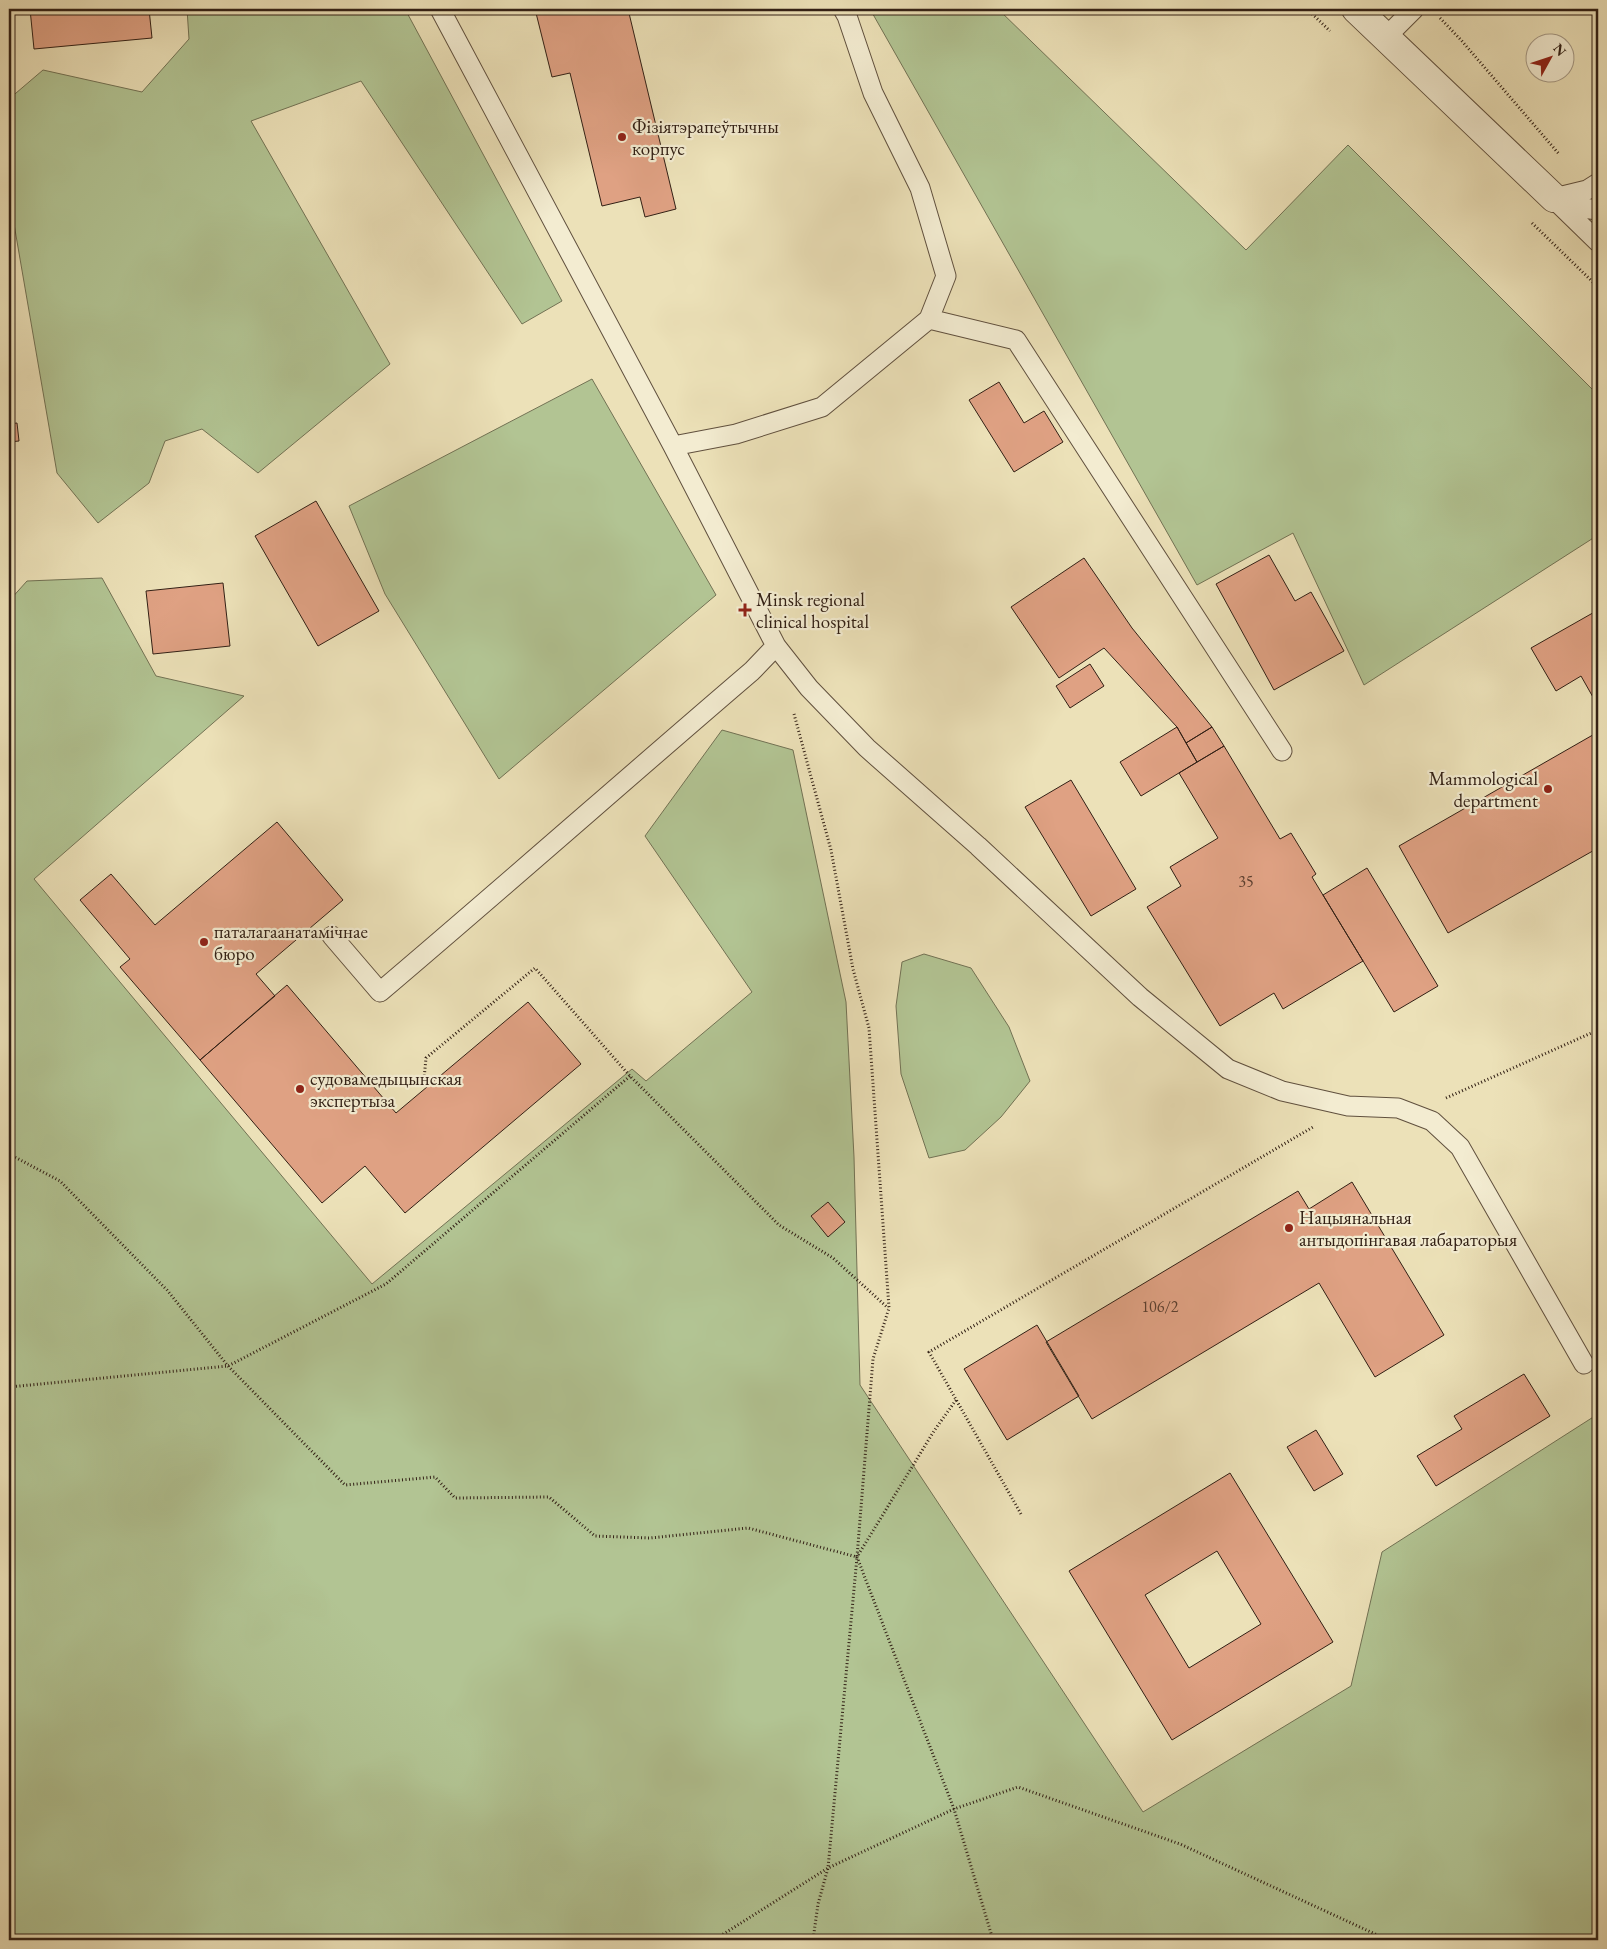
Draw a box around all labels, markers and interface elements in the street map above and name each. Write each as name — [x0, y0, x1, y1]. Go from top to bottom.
north arrow — [1524, 32, 1574, 82]
text: N — [1549, 40, 1571, 60]
place label: Фізіятэрапеўтычны корпус — [632, 114, 779, 161]
marker: Фізіятэрапеўтычны корпус — [616, 131, 628, 143]
place label: Minsk regional clinical hospital — [756, 587, 869, 634]
marker: Minsk regional clinical hospital — [738, 603, 752, 617]
place label: Mammological department — [1429, 766, 1538, 813]
marker: Mammological department — [1542, 783, 1554, 795]
house number: 35 — [1238, 871, 1254, 892]
place label: паталагаанатамічнае бюро — [214, 919, 368, 966]
marker: паталагаанатамічнае бюро — [198, 936, 210, 948]
place label: судовамедыцынская экспертыза — [310, 1066, 463, 1113]
marker: судовамедыцынская экспертыза — [294, 1083, 306, 1095]
place label: Нацыянальная антыдопінгавая лабараторыя — [1299, 1205, 1518, 1252]
marker: Нацыянальная антыдопінгавая лабараторыя — [1283, 1222, 1295, 1234]
house number: 106/2 — [1141, 1296, 1179, 1317]

